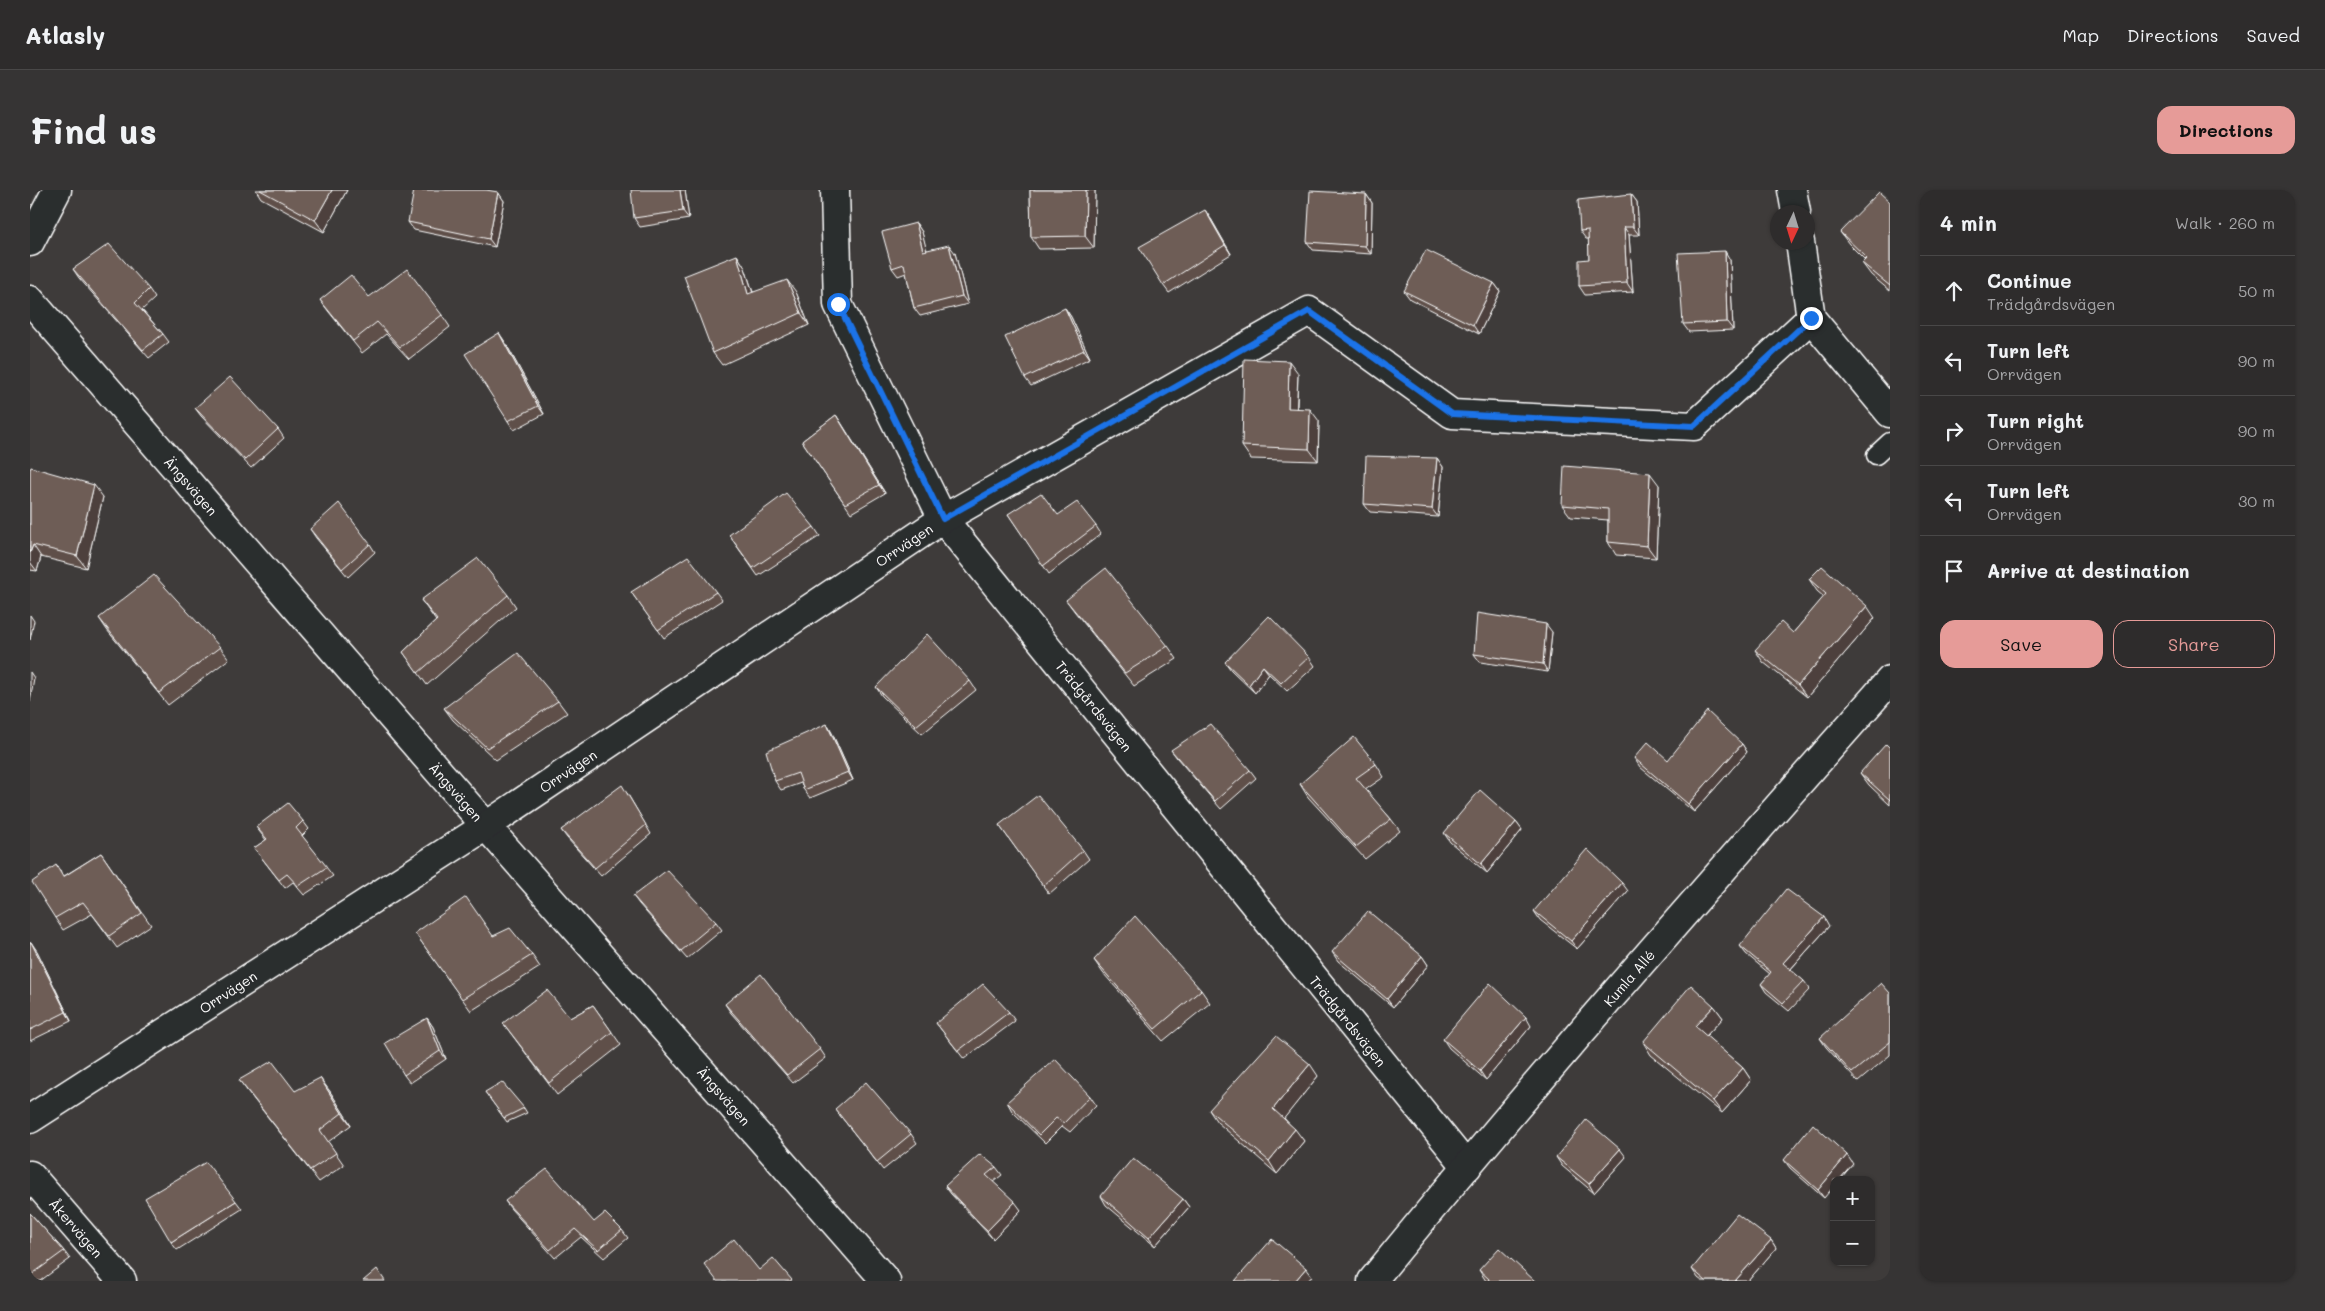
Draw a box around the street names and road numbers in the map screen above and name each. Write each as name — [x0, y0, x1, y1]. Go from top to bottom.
street label: Ängsvägen — [160, 452, 222, 520]
street label: Orrvägen — [872, 519, 936, 571]
street label: Trädgårdsvägen — [1051, 656, 1137, 756]
street label: Orrvägen — [536, 745, 600, 797]
street label: Ängsvägen — [425, 758, 487, 826]
street label: Kumla Allé — [1599, 946, 1659, 1010]
street label: Orrvägen — [195, 966, 261, 1018]
street label: Trädgårdsvägen — [1305, 971, 1391, 1071]
street label: Ängsvägen — [693, 1062, 755, 1130]
street label: Åkervägen — [45, 1194, 107, 1262]

